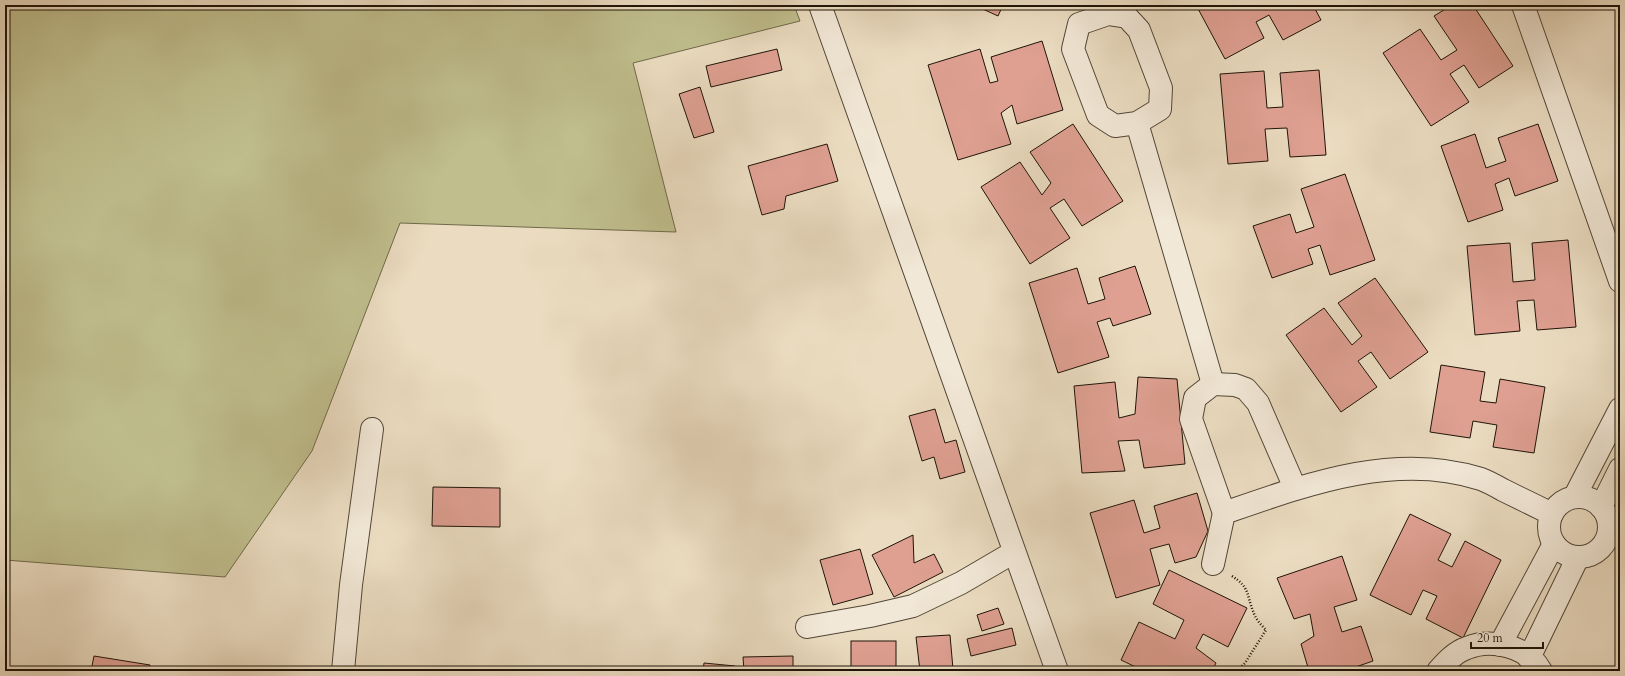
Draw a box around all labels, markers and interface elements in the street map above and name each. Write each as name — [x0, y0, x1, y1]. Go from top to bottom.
scale bar — [1471, 624, 1543, 650]
text: 20 m — [1477, 630, 1504, 646]

